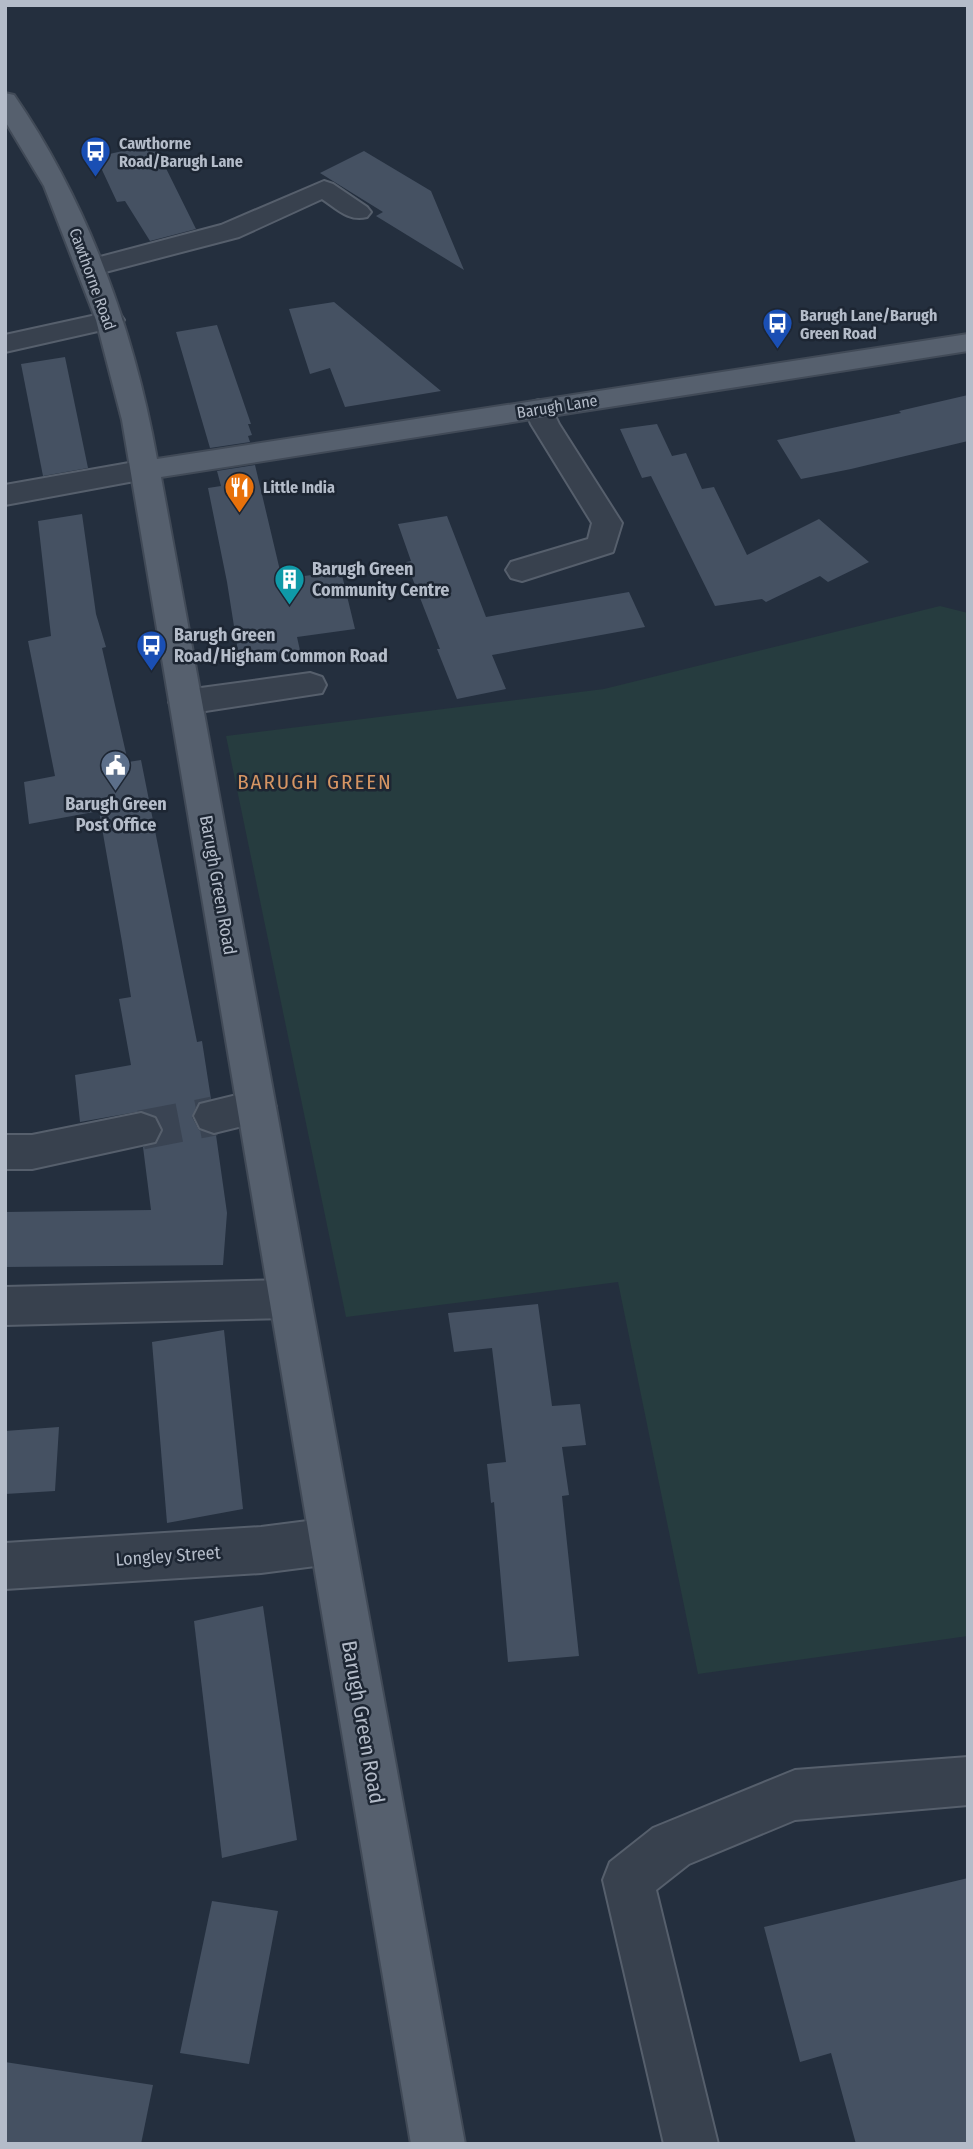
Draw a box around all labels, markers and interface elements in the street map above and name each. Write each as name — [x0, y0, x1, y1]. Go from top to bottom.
place label: Cawthorne Road/Barugh Lane — [119, 134, 243, 171]
bus stop icon: Cawthorne Road/Barugh Lane — [79, 135, 113, 179]
street label: Cawthorne Road — [65, 226, 120, 333]
place label: Barugh Lane/Barugh Green Road — [800, 306, 937, 343]
bus stop icon: Barugh Lane/Barugh Green Road — [760, 307, 794, 351]
street label: Barugh Lane — [515, 391, 599, 422]
restaurant icon: Little India — [223, 470, 257, 514]
place label: Little India — [263, 478, 335, 497]
place label: Barugh Green Community Centre — [312, 558, 449, 601]
building icon: Barugh Green Community Centre — [272, 562, 306, 606]
place label: Barugh Green Road/Higham Common Road — [174, 624, 388, 667]
bus stop icon: Barugh Green Road/Higham Common Road — [134, 628, 168, 672]
public building icon: Barugh Green Post Office — [99, 749, 133, 793]
district label: BARUGH GREEN — [237, 769, 393, 795]
place label: Barugh Green Post Office — [65, 793, 167, 836]
street label: Barugh Green Road — [195, 813, 241, 957]
street label: Longley Street — [115, 1541, 221, 1571]
street label: Barugh Green Road — [336, 1638, 390, 1806]

